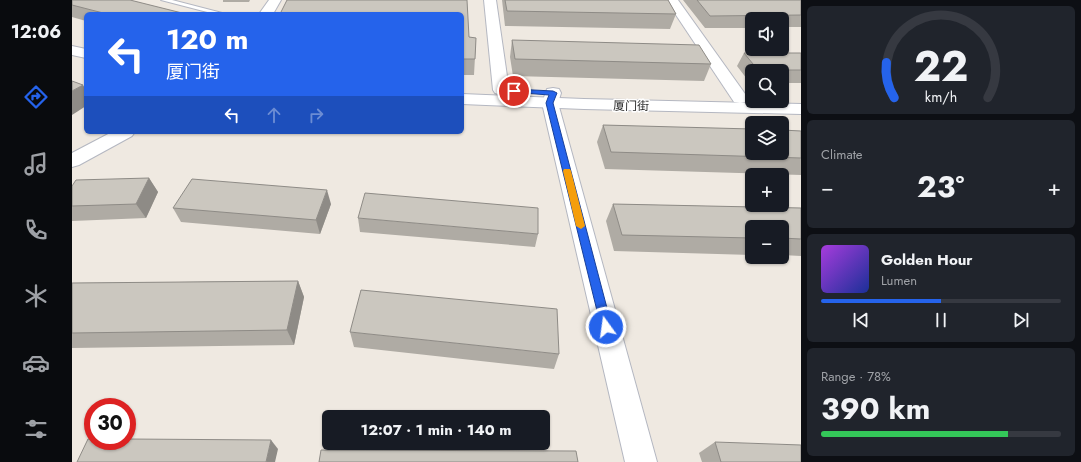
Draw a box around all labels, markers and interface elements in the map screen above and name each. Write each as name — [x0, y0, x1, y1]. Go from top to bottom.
map controls — [745, 12, 789, 264]
button: sound — [745, 12, 789, 56]
text: 12:06 — [11, 19, 61, 45]
text: 120 m — [166, 19, 249, 60]
icon: left — [100, 28, 152, 80]
text: 22 — [914, 36, 968, 97]
text: 厦门街 — [166, 59, 220, 85]
button: search — [745, 64, 789, 108]
pin — [497, 74, 531, 108]
icon: arrive — [503, 80, 525, 102]
icon: directions — [22, 83, 50, 111]
text: km/h — [925, 87, 957, 107]
street label: 厦门街 — [613, 97, 649, 115]
icon: left — [221, 104, 243, 126]
icon: ahead — [263, 104, 285, 126]
icon: right — [305, 104, 327, 126]
button: layers — [745, 116, 789, 160]
text: Climate — [821, 145, 862, 164]
icon: music — [22, 150, 50, 178]
text: 23° — [917, 165, 964, 208]
button: + — [745, 168, 789, 212]
text: − — [821, 171, 834, 203]
text: + — [1047, 171, 1061, 203]
icon: phone — [22, 216, 50, 244]
button: − — [745, 220, 789, 264]
text: Golden Hour — [881, 249, 973, 271]
text: Lumen — [881, 271, 917, 290]
icon: climate — [22, 282, 50, 310]
position arrow — [585, 306, 627, 348]
icon: previous — [850, 309, 872, 331]
icon: pause — [930, 309, 952, 331]
icon: next — [1010, 309, 1032, 331]
icon: car — [22, 349, 50, 377]
text: Range · 78% — [821, 367, 891, 386]
text: 390 km — [821, 387, 930, 430]
speed limit sign: 30 — [84, 398, 136, 450]
icon: filters — [22, 415, 50, 443]
text: 12:07 · 1 min · 140 m — [361, 419, 511, 441]

